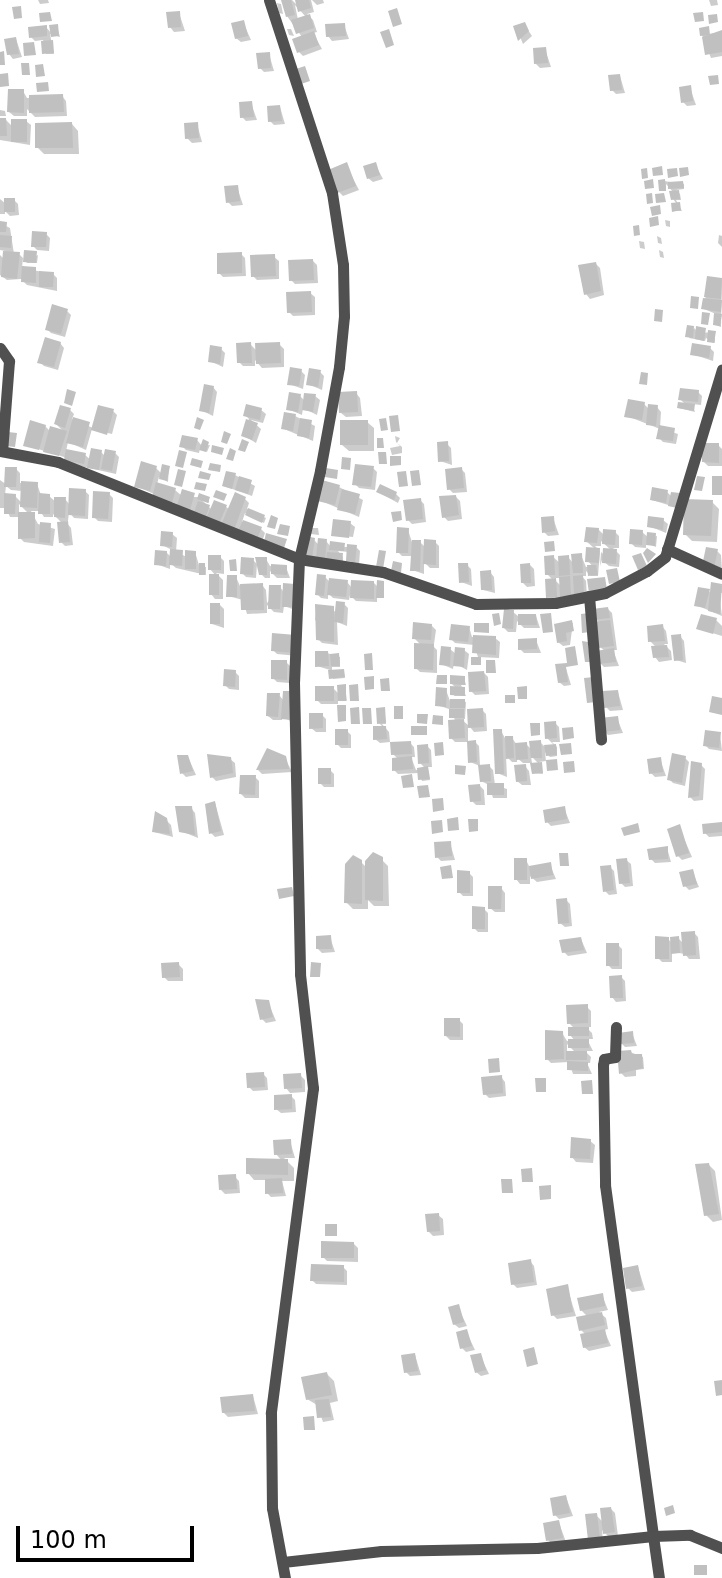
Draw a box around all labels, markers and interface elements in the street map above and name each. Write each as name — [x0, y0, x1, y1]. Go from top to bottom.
scale bar — [20, 1510, 198, 1560]
text: 100 m — [30, 1526, 107, 1554]

